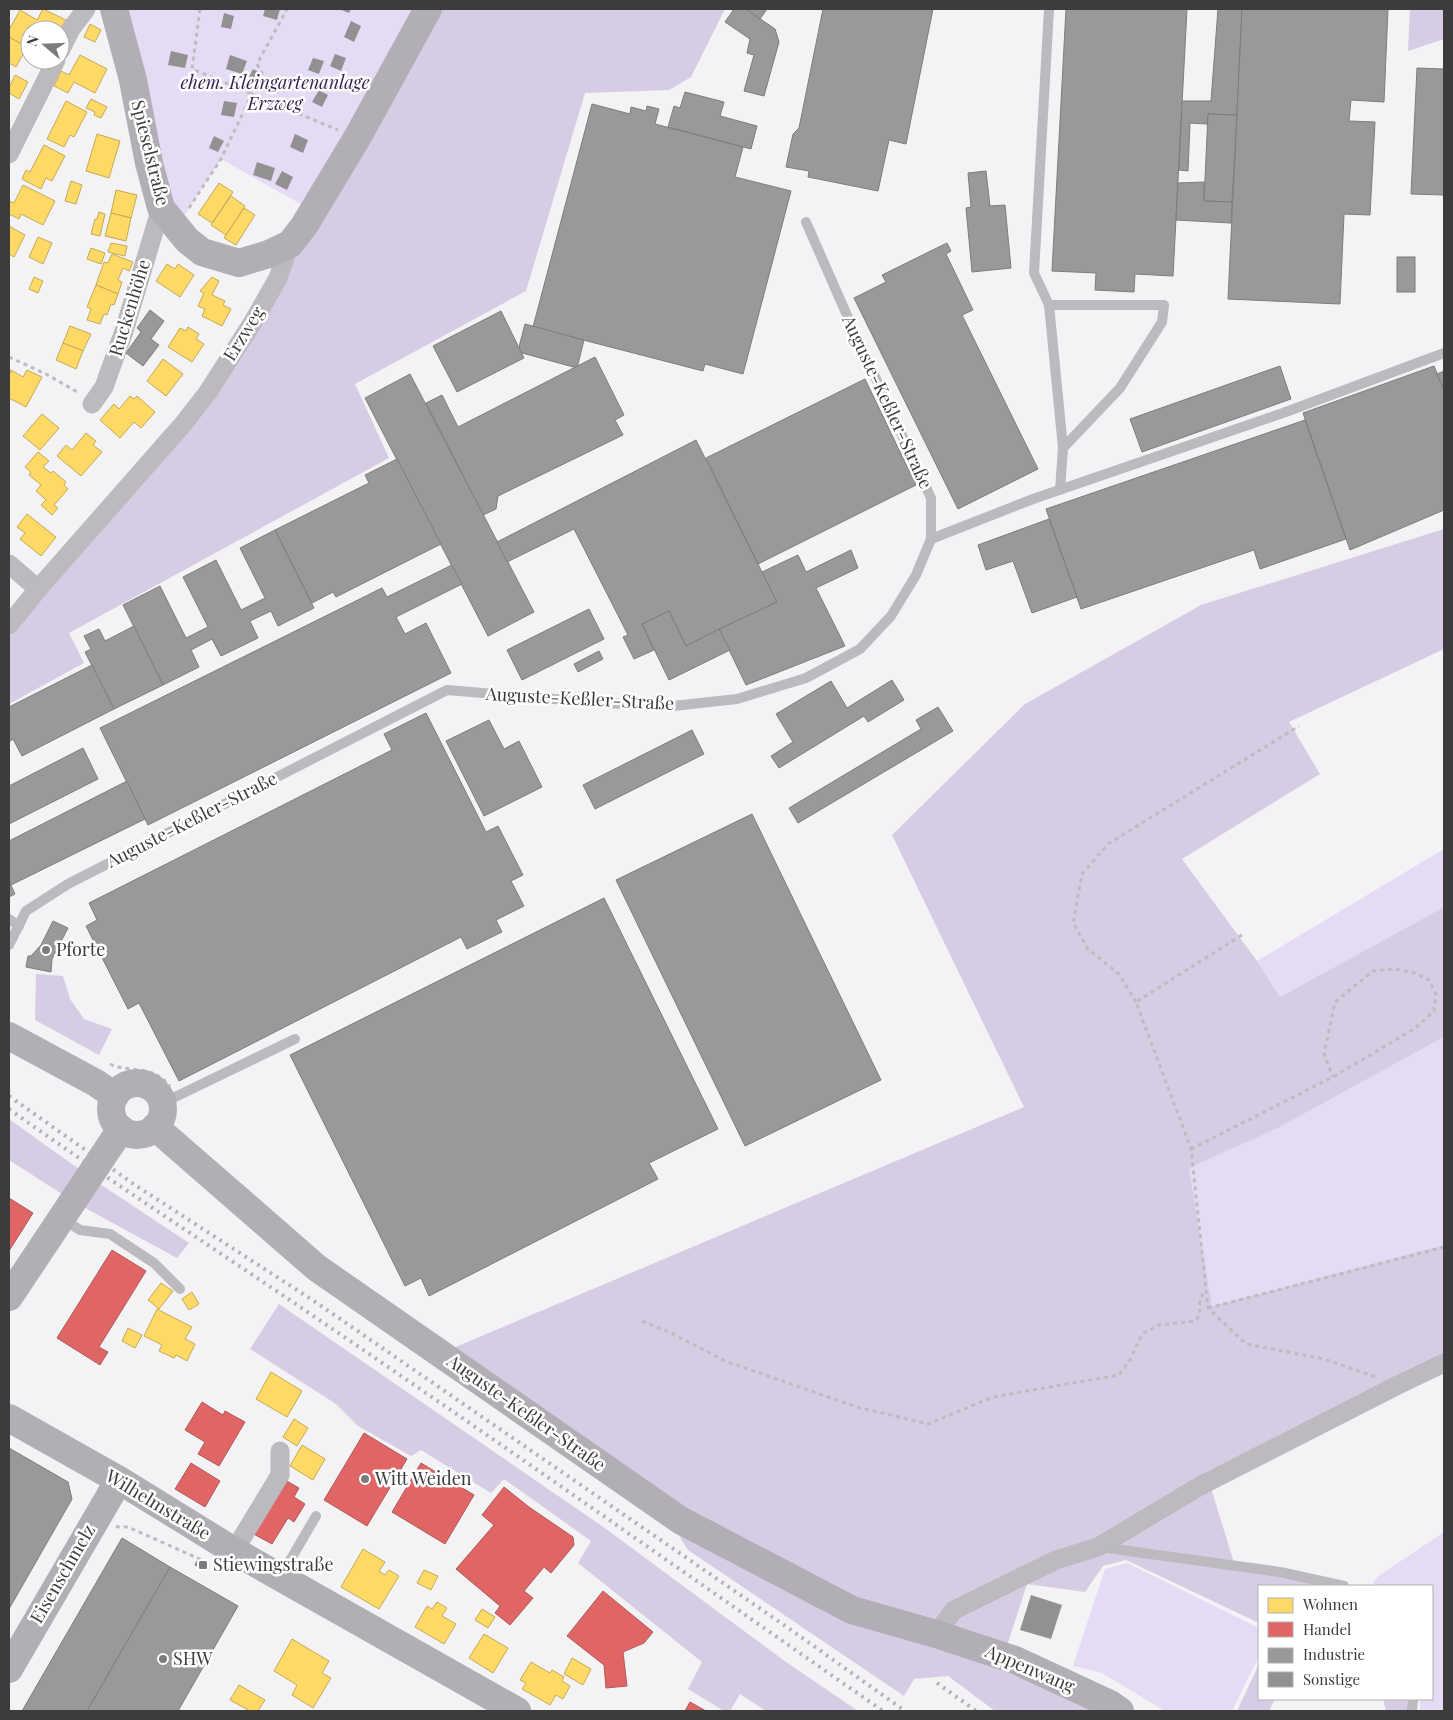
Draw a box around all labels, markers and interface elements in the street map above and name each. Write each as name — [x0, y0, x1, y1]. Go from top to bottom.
north arrow — [20, 20, 70, 70]
text: N — [22, 33, 43, 48]
park label: ehem. Kleingartenanlage Erzweg — [181, 70, 370, 115]
street label: Spieselstraße — [126, 98, 176, 208]
street label: Ruckenhöhe — [103, 256, 155, 359]
street label: Erzweg — [217, 301, 269, 365]
street label: Auguste-Keßler-Straße — [837, 310, 939, 492]
street label: Auguste-Keßler-Straße — [484, 681, 675, 715]
street label: Auguste-Keßler-Straße — [101, 766, 281, 873]
place label: Pforte — [56, 937, 105, 961]
marker: Pforte — [40, 944, 52, 956]
street label: Auguste-Keßler-Straße — [442, 1348, 611, 1476]
street label: Wilhelmstraße — [101, 1463, 215, 1545]
place label: Witt Weiden — [374, 1466, 472, 1490]
marker: Witt Weiden — [359, 1473, 371, 1485]
street label: Eisenschmelz — [24, 1520, 100, 1627]
place label: Stiewingstraße — [213, 1552, 334, 1576]
marker: Stiewingstraße — [197, 1559, 209, 1571]
legend — [1258, 1585, 1433, 1700]
text: Wohnen — [1302, 1594, 1358, 1614]
text: Handel — [1303, 1619, 1351, 1639]
street label: Appenwang — [981, 1638, 1079, 1698]
text: Industrie — [1303, 1644, 1365, 1664]
place label: SHW — [173, 1646, 213, 1670]
marker: SHW — [157, 1653, 169, 1665]
text: Sonstige — [1303, 1669, 1360, 1689]

